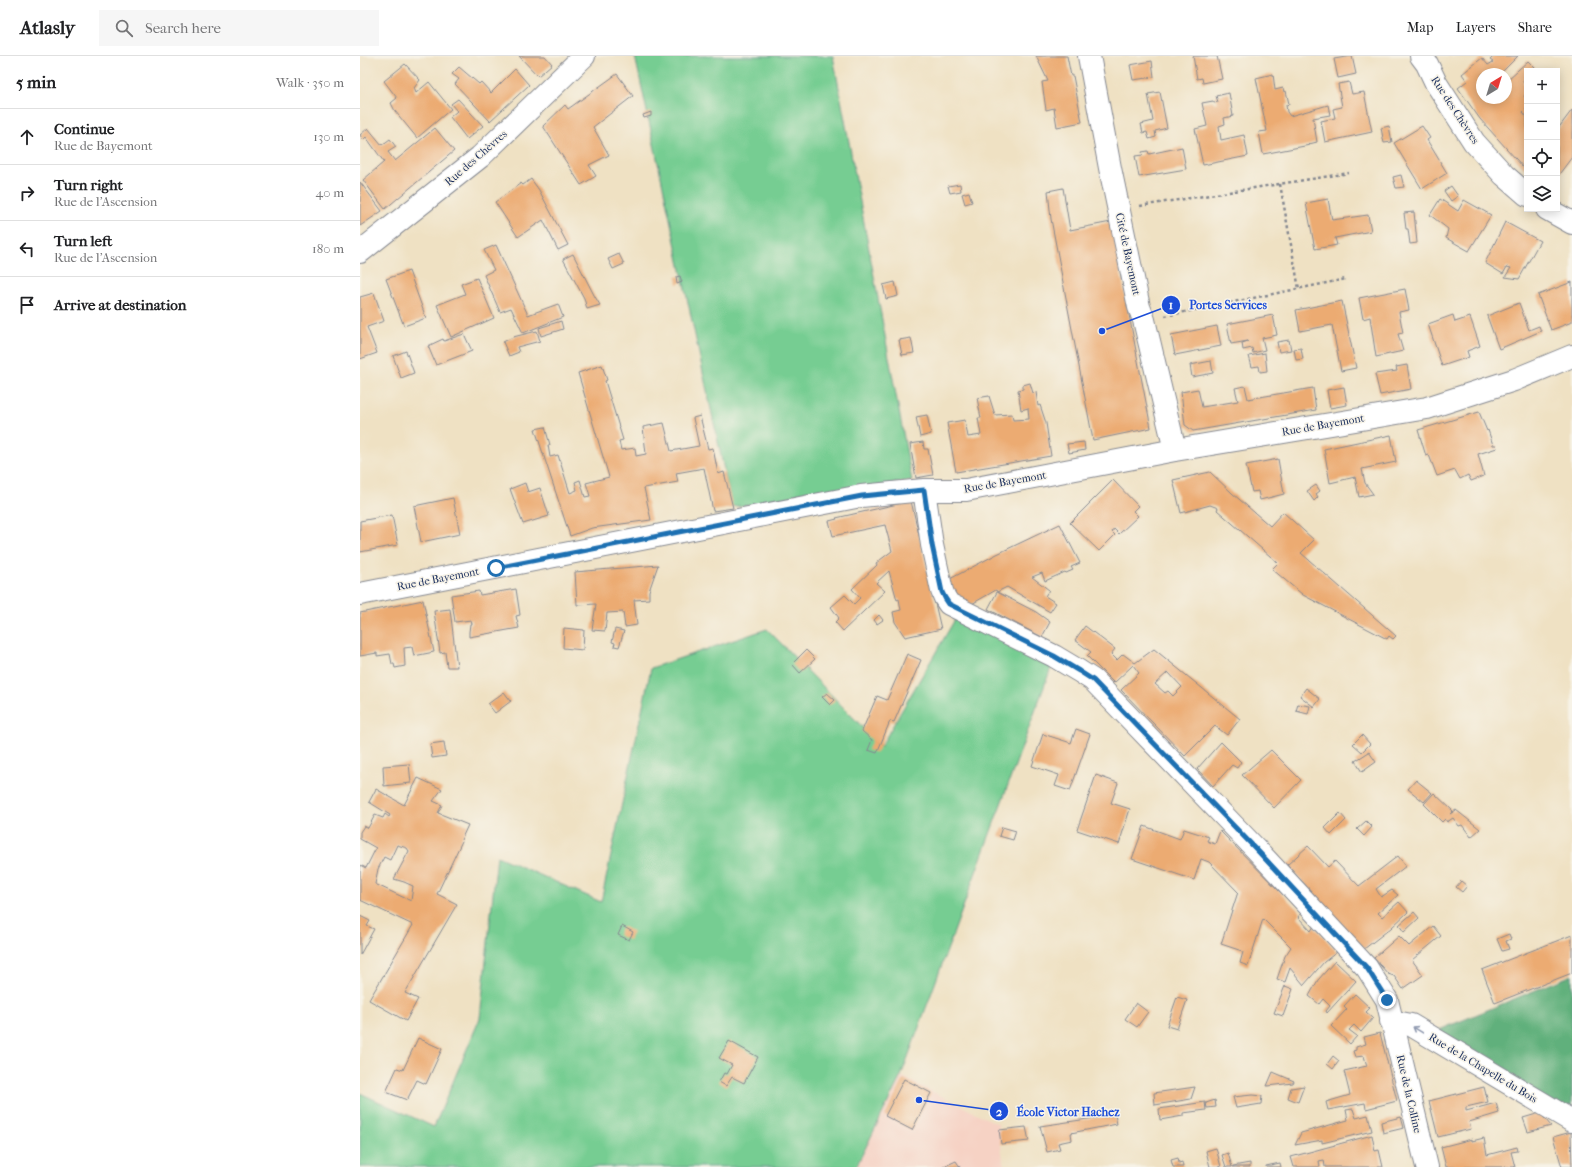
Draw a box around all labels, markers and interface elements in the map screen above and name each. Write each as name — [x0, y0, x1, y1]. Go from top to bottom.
search box — [99, 10, 379, 46]
text: Atlasly — [20, 17, 75, 39]
icon: search — [113, 17, 135, 39]
text: Search here — [145, 19, 221, 37]
text: Map — [1407, 19, 1434, 36]
text: Layers — [1456, 19, 1496, 36]
text: Share — [1518, 19, 1552, 36]
north arrow — [1476, 68, 1512, 104]
map controls — [1524, 68, 1560, 212]
button: + — [1524, 68, 1560, 104]
text: 5 min — [16, 72, 56, 92]
street label: Rue des Chèvres — [1428, 74, 1482, 146]
text: Walk · 350 m — [276, 75, 344, 90]
button: − — [1524, 104, 1560, 140]
text: Continue — [54, 120, 114, 138]
icon: ahead — [16, 126, 38, 148]
street label: Rue des Chèvres — [442, 127, 510, 189]
text: 130 m — [313, 129, 344, 144]
text: Rue de Bayemont — [54, 138, 153, 153]
button: locate — [1524, 140, 1560, 176]
text: Turn right — [54, 176, 123, 194]
button: layers — [1524, 176, 1560, 212]
icon: right — [16, 182, 38, 204]
text: 40 m — [316, 185, 344, 200]
text: Rue de l'Ascension — [54, 194, 157, 209]
street label: Cité de Bayemont — [1113, 212, 1143, 296]
text: Turn left — [54, 232, 112, 250]
icon: left — [16, 238, 38, 260]
text: 180 m — [312, 241, 344, 256]
text: Rue de l'Ascension — [54, 250, 157, 265]
callout: Portes Services — [1161, 293, 1275, 317]
icon: arrive — [16, 294, 38, 316]
text: Arrive at destination — [54, 296, 186, 314]
text: 1 — [1169, 298, 1173, 312]
text: Portes Services — [1189, 298, 1267, 312]
street label: Rue de Bayemont — [1281, 411, 1365, 439]
street label: Rue de Bayemont — [963, 468, 1047, 496]
route start — [487, 559, 505, 577]
street label: Rue de Bayemont — [396, 565, 480, 593]
route end — [1378, 991, 1396, 1009]
one-way arrow — [1412, 1025, 1424, 1033]
street label: Rue de la Chapelle du Bois — [1426, 1030, 1540, 1106]
street label: Rue de la Colline — [1394, 1054, 1424, 1135]
callout: École Victor Hachez — [989, 1099, 1128, 1123]
text: École Victor Hachez — [1016, 1104, 1120, 1119]
text: 2 — [996, 1105, 1003, 1119]

